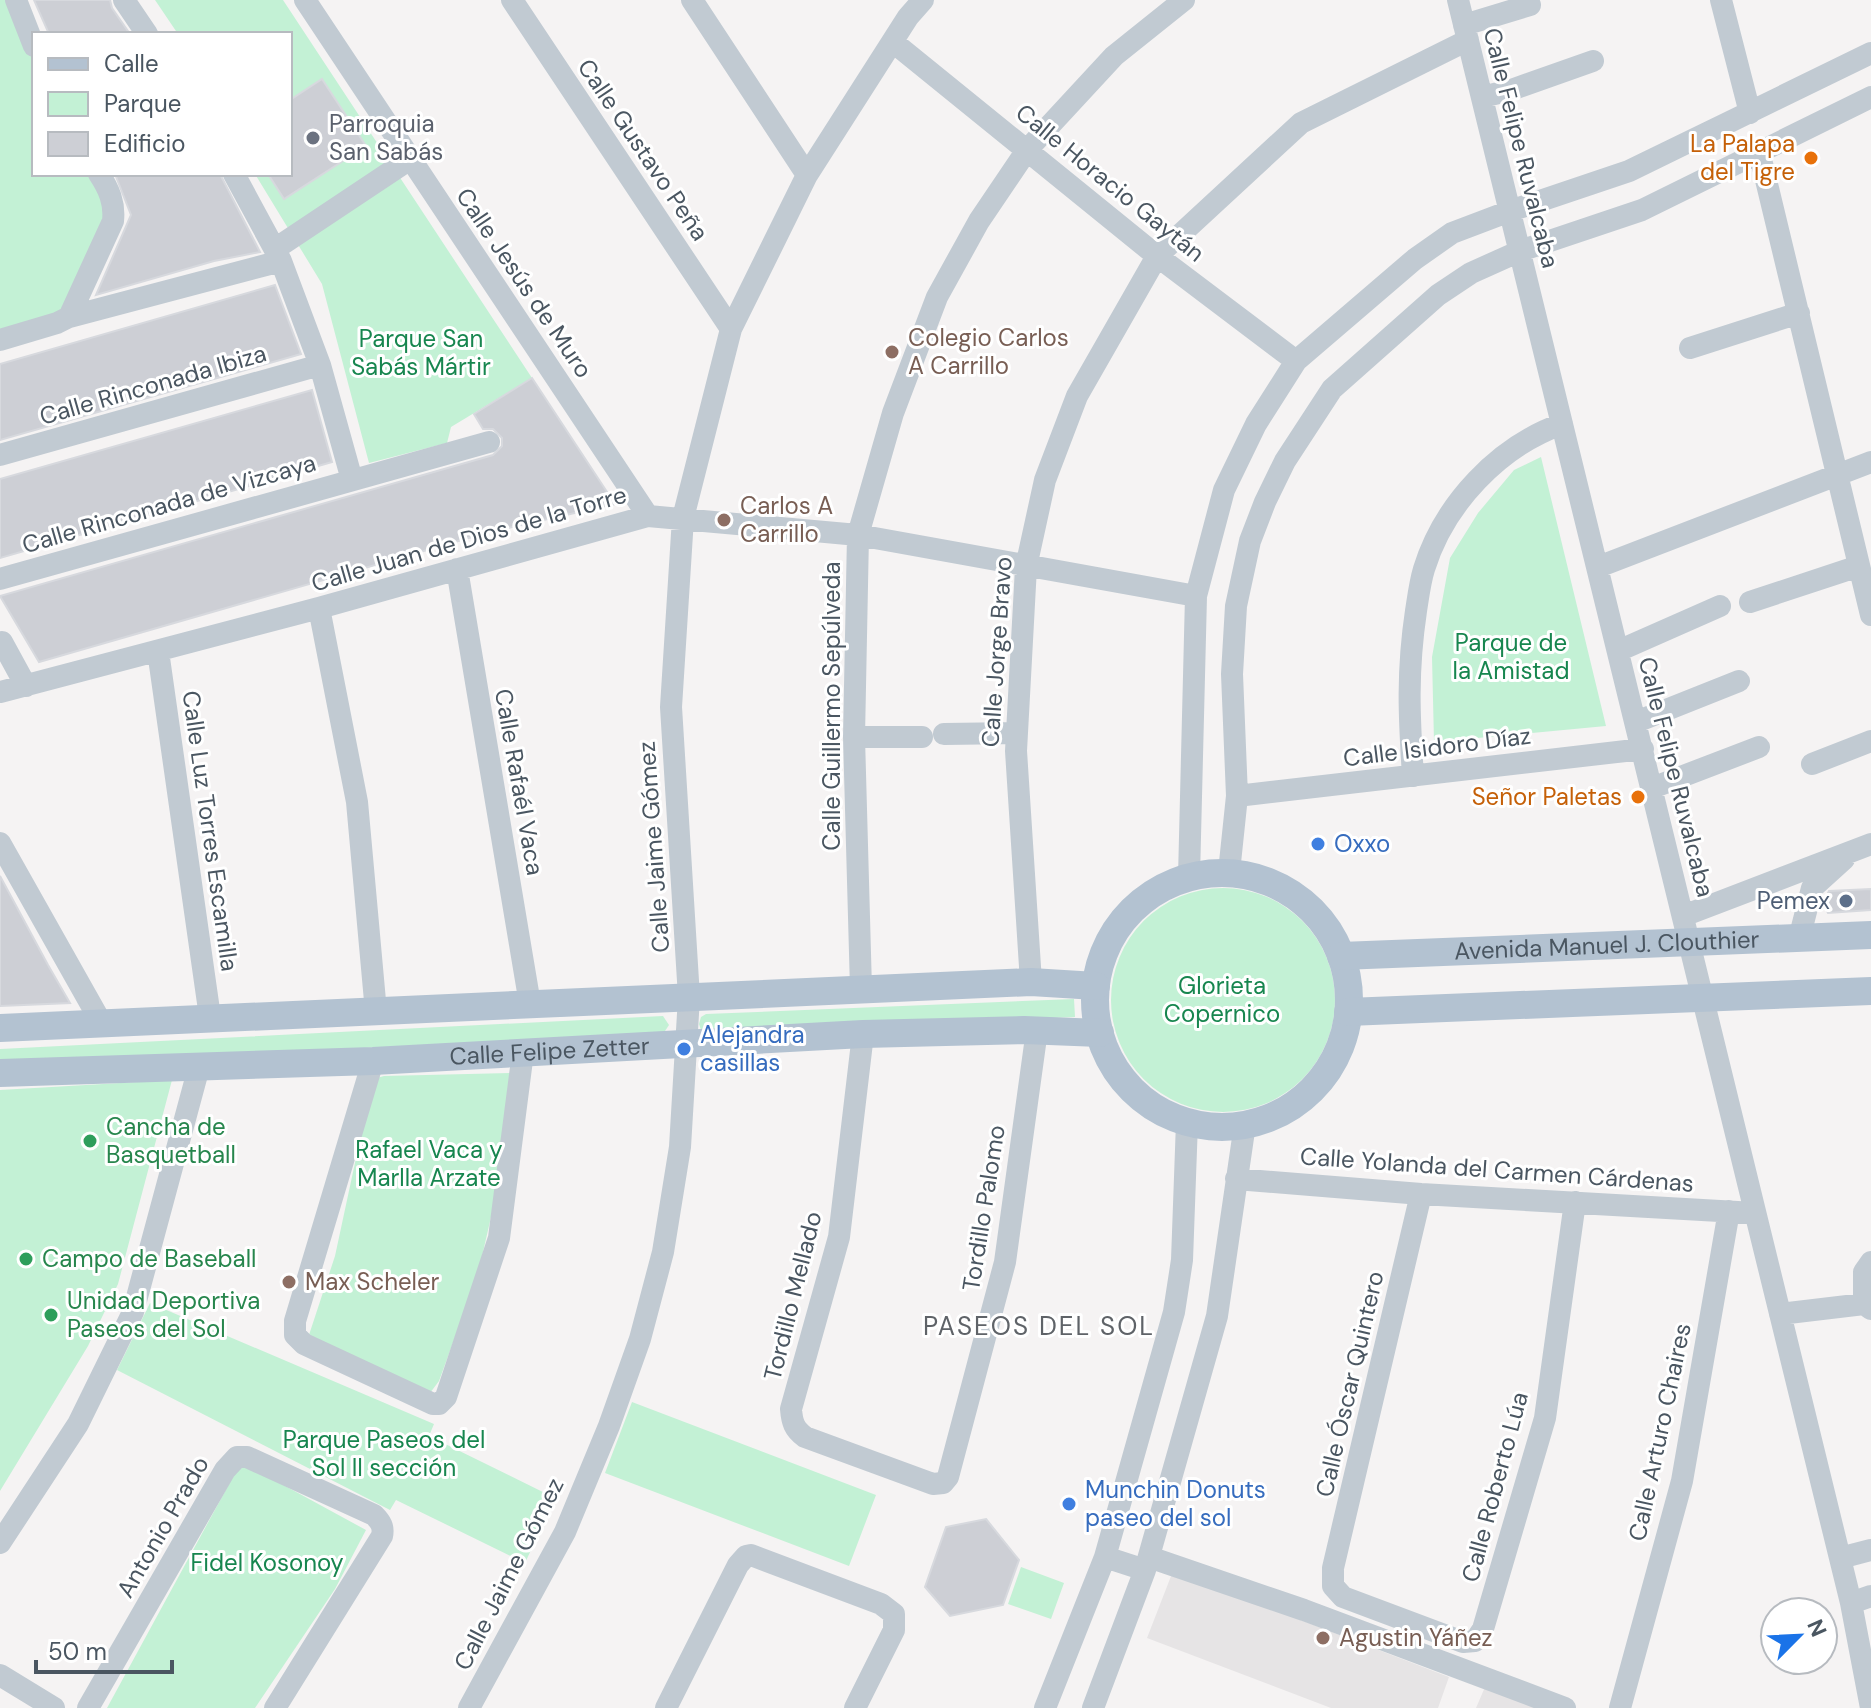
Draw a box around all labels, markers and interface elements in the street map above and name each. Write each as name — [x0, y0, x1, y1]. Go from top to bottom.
street label: Calle Felipe Ruvalcaba — [1477, 25, 1566, 271]
legend — [32, 32, 292, 176]
text: Calle — [104, 48, 159, 79]
street label: Calle Gustavo Peña — [571, 53, 716, 247]
text: Parque — [104, 88, 181, 119]
street label: Calle Horacio Gaytán — [1010, 97, 1211, 268]
place label: Parroquia San Sabás — [329, 108, 443, 167]
text: Edificio — [104, 128, 186, 159]
place label: La Palapa del Tigre — [1690, 128, 1795, 187]
marker: Parroquia San Sabás — [304, 129, 322, 147]
marker: La Palapa del Tigre — [1802, 149, 1820, 167]
street label: Calle Jesús de Muro — [449, 182, 599, 384]
place label: Colegio Carlos A Carrillo — [908, 322, 1069, 381]
park label: Parque San Sabás Mártir — [351, 323, 491, 382]
street label: Calle Rinconada Ibiza — [36, 337, 270, 432]
marker: Colegio Carlos A Carrillo — [883, 343, 901, 361]
street label: Calle Rinconada de Vizcaya — [18, 447, 319, 560]
street label: Calle Juan de Dios de la Torre — [308, 479, 630, 598]
place label: Carlos A Carrillo — [740, 490, 833, 549]
marker: Carlos A Carrillo — [715, 511, 733, 529]
street label: Calle Jorge Bravo — [974, 556, 1019, 748]
street label: Calle Guillermo Sepúlveda — [816, 561, 847, 851]
park label: Parque de la Amistad — [1453, 627, 1569, 686]
street label: Calle Felipe Ruvalcaba — [1632, 654, 1721, 900]
street label: Calle Rafaél Vaca — [488, 686, 551, 877]
street label: Calle Luz Torres Escamilla — [175, 689, 246, 973]
street label: Calle Isidoro Díaz — [1341, 720, 1532, 773]
street label: Calle Jaime Gómez — [631, 740, 676, 954]
place label: Señor Paletas — [1472, 781, 1622, 812]
marker: Señor Paletas — [1629, 788, 1647, 806]
place label: Oxxo — [1334, 828, 1390, 859]
marker: Oxxo — [1309, 835, 1327, 853]
place label: Pemex — [1757, 885, 1830, 916]
marker: Pemex — [1837, 892, 1855, 910]
street label: Avenida Manuel J. Clouthier — [1454, 923, 1760, 967]
park label: Glorieta Copernico — [1164, 970, 1280, 1029]
place label: Alejandra casillas — [700, 1019, 805, 1078]
street label: Calle Felipe Zetter — [449, 1030, 651, 1072]
marker: Alejandra casillas — [675, 1040, 693, 1058]
place label: Cancha de Basquetball — [106, 1111, 236, 1170]
street label: Tordillo Palomo — [955, 1123, 1012, 1293]
marker: Cancha de Basquetball — [81, 1132, 99, 1150]
park label: Rafael Vaca y Marlla Arzate — [355, 1134, 503, 1193]
street label: Calle Yolanda del Carmen Cárdenas — [1299, 1140, 1695, 1199]
street label: Tordillo Mellado — [757, 1208, 828, 1384]
place label: Campo de Baseball — [42, 1243, 256, 1274]
marker: Campo de Baseball — [17, 1250, 35, 1268]
place label: Max Scheler — [305, 1266, 440, 1297]
street label: Calle Óscar Quintero — [1308, 1268, 1391, 1500]
marker: Max Scheler — [280, 1273, 298, 1291]
place label: Unidad Deportiva Paseos del Sol — [67, 1285, 260, 1344]
marker: Unidad Deportiva Paseos del Sol — [42, 1306, 60, 1324]
district label: PASEOS DEL SOL — [923, 1309, 1155, 1343]
street label: Calle Arturo Chaires — [1621, 1320, 1698, 1544]
street label: Calle Roberto Lúa — [1454, 1388, 1535, 1585]
park label: Parque Paseos del Sol II sección — [283, 1424, 485, 1483]
street label: Antonio Prado — [110, 1450, 216, 1603]
street label: Calle Jaime Gómez — [447, 1472, 570, 1675]
place label: Munchin Donuts paseo del sol — [1085, 1474, 1266, 1533]
marker: Munchin Donuts paseo del sol — [1060, 1495, 1078, 1513]
park label: Fidel Kosonoy — [190, 1547, 344, 1578]
north arrow — [1759, 1596, 1839, 1676]
text: N — [1800, 1615, 1833, 1641]
place label: Agustin Yáñez — [1339, 1622, 1493, 1653]
scale bar — [36, 1624, 172, 1674]
marker: Agustin Yáñez — [1314, 1629, 1332, 1647]
text: 50 m — [48, 1636, 107, 1667]

